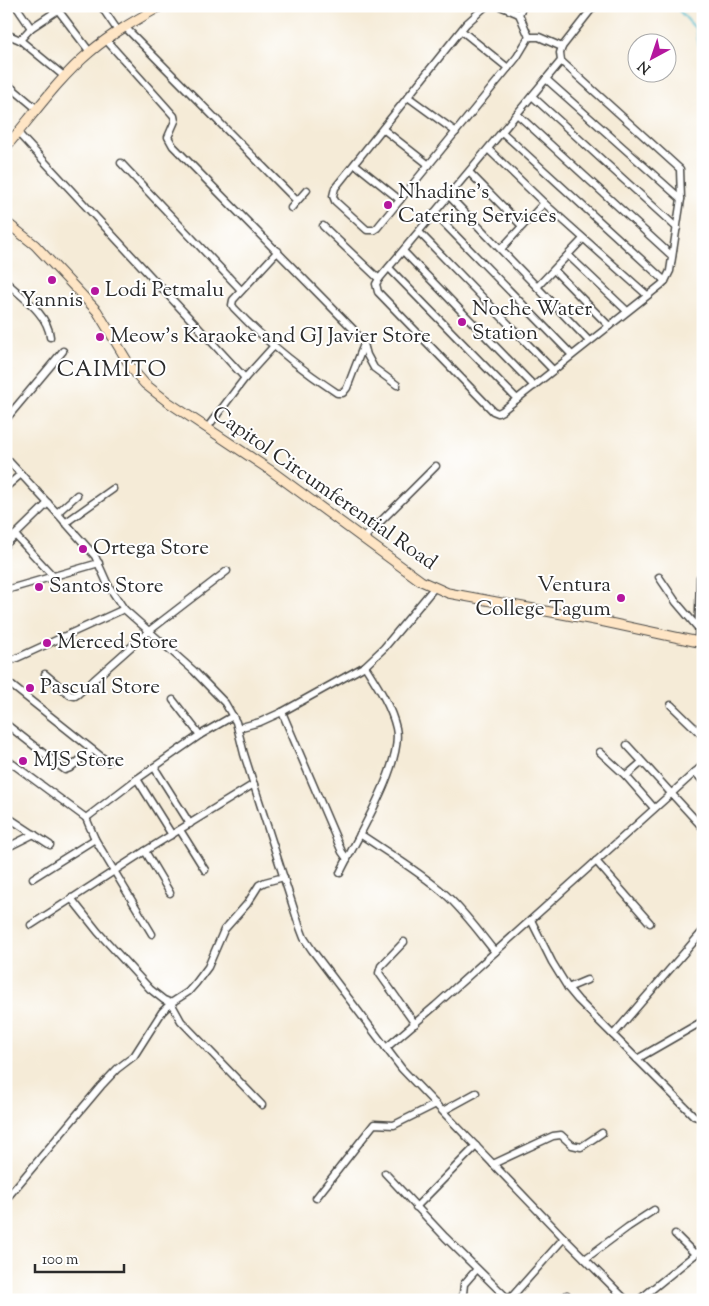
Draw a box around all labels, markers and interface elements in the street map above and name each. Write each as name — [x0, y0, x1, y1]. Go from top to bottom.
north arrow — [626, 32, 676, 82]
text: N — [634, 55, 656, 78]
place label: Nhadine's Catering Services — [398, 178, 556, 232]
marker: Nhadine's Catering Services — [382, 199, 394, 211]
marker: Yannis — [46, 274, 58, 286]
place label: Lodi Petmalu — [105, 276, 224, 306]
marker: Lodi Petmalu — [89, 285, 101, 297]
place label: Yannis — [21, 286, 83, 316]
place label: Noche Water Station — [472, 295, 592, 349]
marker: Noche Water Station — [456, 316, 468, 328]
place label: Meow's Karaoke and GJ Javier Store — [110, 322, 431, 352]
marker: Meow's Karaoke and GJ Javier Store — [94, 331, 106, 343]
district label: CAIMITO — [57, 355, 167, 387]
street label: Capitol Circumferential Road — [205, 400, 443, 578]
place label: Ortega Store — [93, 534, 209, 564]
marker: Ortega Store — [77, 543, 89, 555]
place label: Ventura College Tagum — [476, 571, 611, 625]
place label: Santos Store — [49, 572, 164, 602]
marker: Santos Store — [33, 581, 45, 593]
marker: Ventura College Tagum — [615, 592, 627, 604]
place label: Merced Store — [57, 628, 178, 658]
marker: Merced Store — [41, 637, 53, 649]
place label: Pascual Store — [40, 673, 160, 703]
marker: Pascual Store — [24, 682, 36, 694]
place label: MJS Store — [33, 746, 124, 776]
marker: MJS Store — [17, 755, 29, 767]
scale bar — [35, 1241, 124, 1273]
text: 100 m — [42, 1250, 79, 1271]

